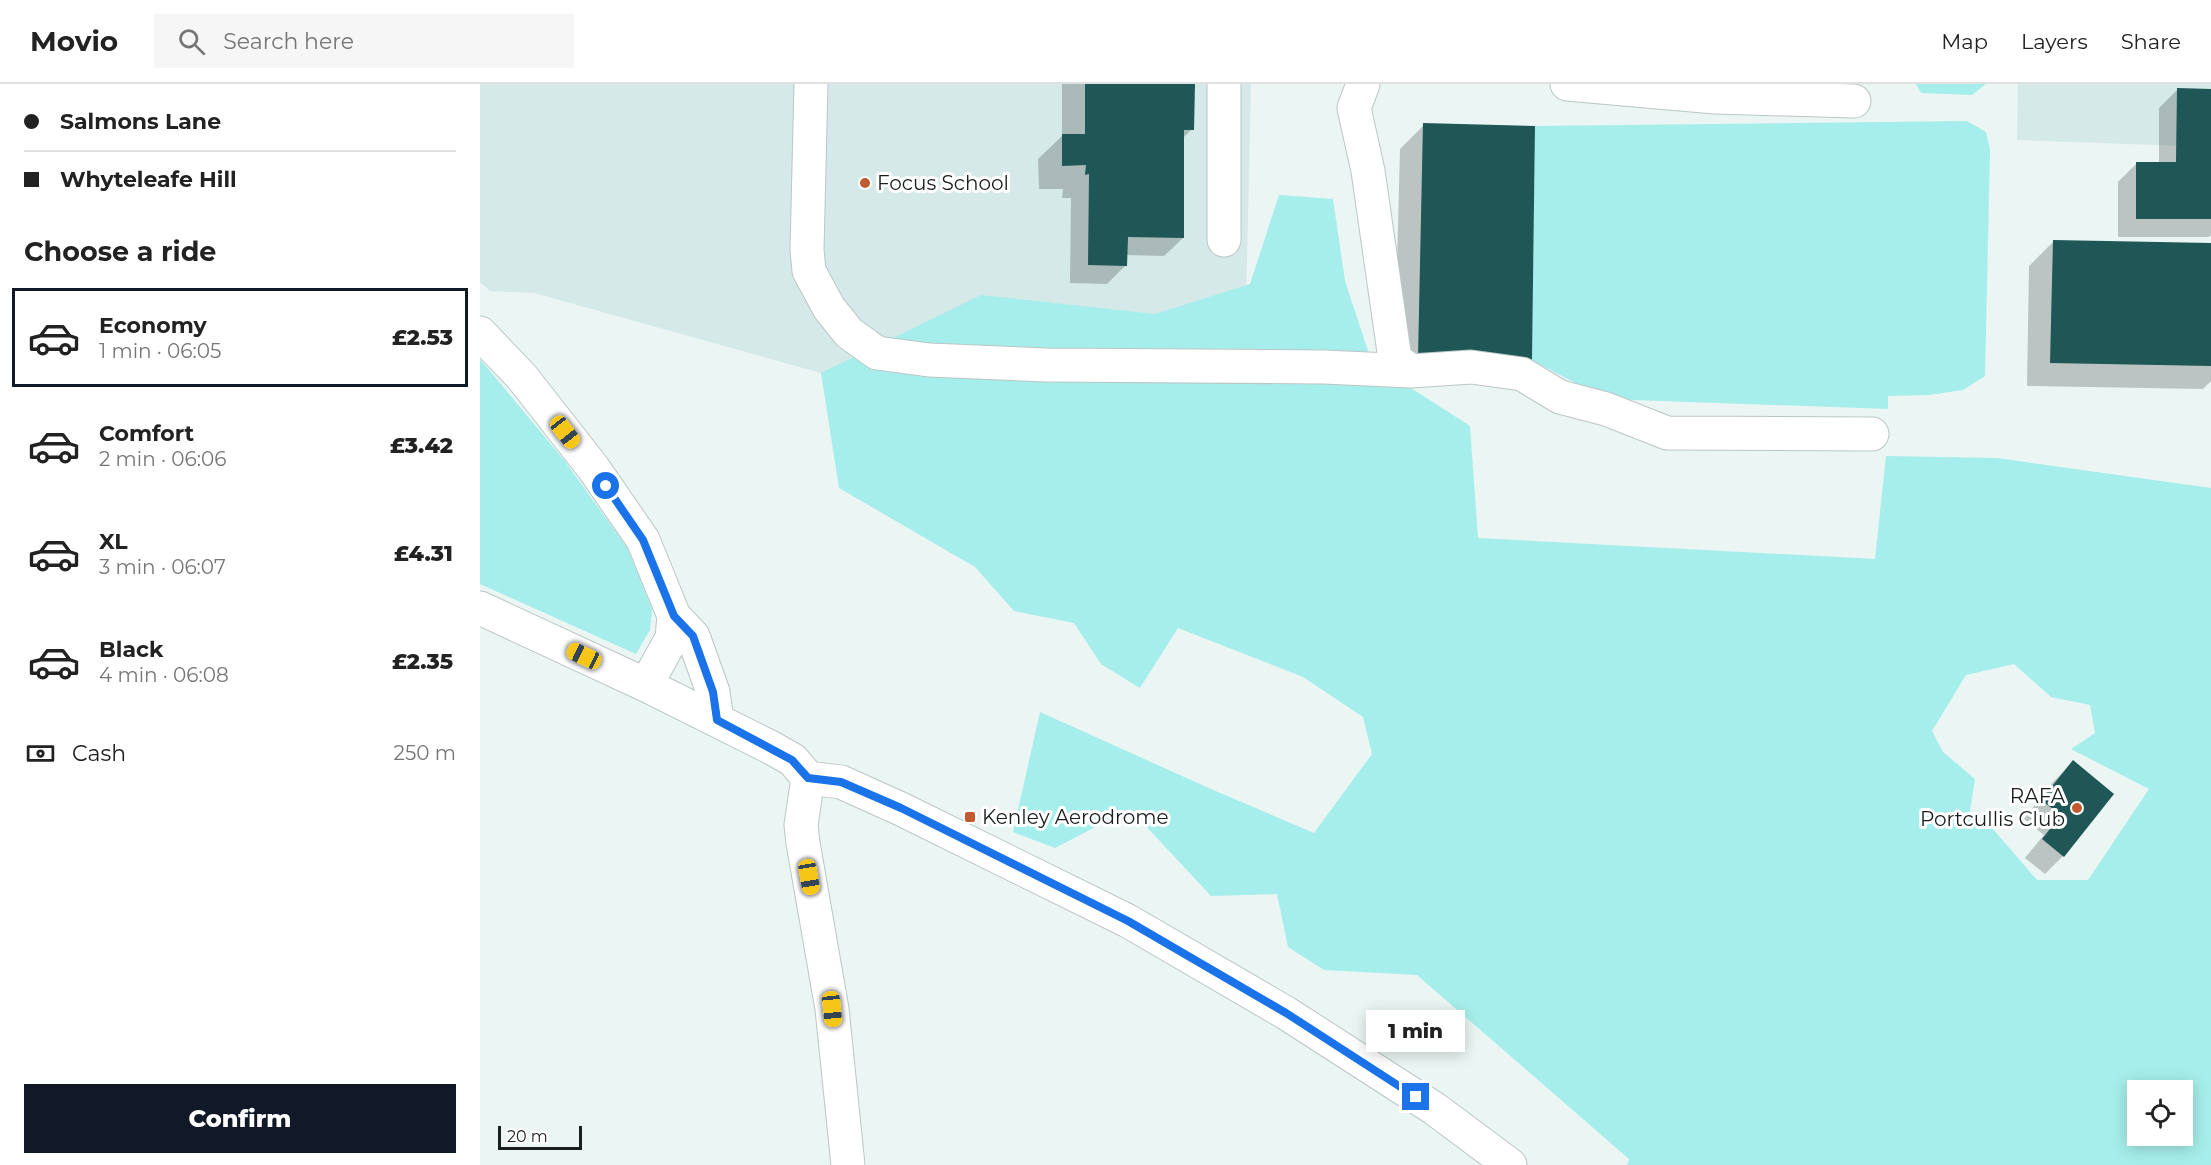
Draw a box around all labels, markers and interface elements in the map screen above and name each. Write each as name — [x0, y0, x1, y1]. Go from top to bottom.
search box — [154, 14, 574, 68]
text: Movio — [30, 24, 118, 58]
icon: search — [175, 25, 208, 58]
text: Search here — [223, 28, 354, 55]
text: Map — [1941, 29, 1988, 54]
text: Layers — [2021, 29, 2088, 54]
text: Share — [2121, 29, 2181, 54]
text: Salmons Lane — [60, 108, 221, 135]
text: Whyteleafe Hill — [60, 166, 237, 193]
place label: Focus School — [877, 171, 1009, 195]
marker: Focus School — [858, 176, 872, 190]
text: Choose a ride — [24, 235, 216, 268]
icon: car — [27, 311, 81, 365]
text: Economy — [99, 312, 207, 339]
text: £2.53 — [392, 324, 453, 351]
text: 1 min · 06:05 — [99, 339, 221, 363]
car — [547, 412, 583, 452]
icon: car — [27, 419, 81, 473]
text: Comfort — [99, 420, 194, 447]
text: £3.42 — [390, 432, 453, 459]
text: 2 min · 06:06 — [99, 447, 226, 471]
route start — [592, 472, 619, 499]
icon: car — [27, 527, 81, 581]
text: XL — [99, 528, 128, 555]
text: £4.31 — [394, 540, 453, 567]
text: 3 min · 06:07 — [99, 555, 226, 579]
icon: car — [27, 635, 81, 689]
text: Black — [99, 636, 163, 663]
car — [564, 640, 604, 672]
text: £2.35 — [392, 648, 453, 675]
text: 4 min · 06:08 — [99, 663, 229, 687]
icon: cash — [24, 737, 57, 770]
text: Cash — [72, 740, 126, 767]
text: 250 m — [394, 741, 456, 765]
place label: RAFA Portcullis Club — [1920, 784, 2066, 831]
marker: RAFA Portcullis Club — [2070, 801, 2084, 815]
place label: Kenley Aerodrome — [982, 805, 1169, 829]
marker: Kenley Aerodrome — [963, 810, 977, 824]
car — [797, 858, 821, 896]
car — [821, 990, 843, 1028]
callout: 1 min — [1366, 1010, 1466, 1052]
text: 1 min — [1388, 1019, 1443, 1043]
map controls — [2127, 1080, 2193, 1146]
button: locate — [2127, 1080, 2193, 1146]
route end — [1402, 1083, 1429, 1110]
button: Confirm — [24, 1084, 456, 1153]
scale bar — [498, 1123, 582, 1150]
text: 20 m — [507, 1127, 548, 1146]

